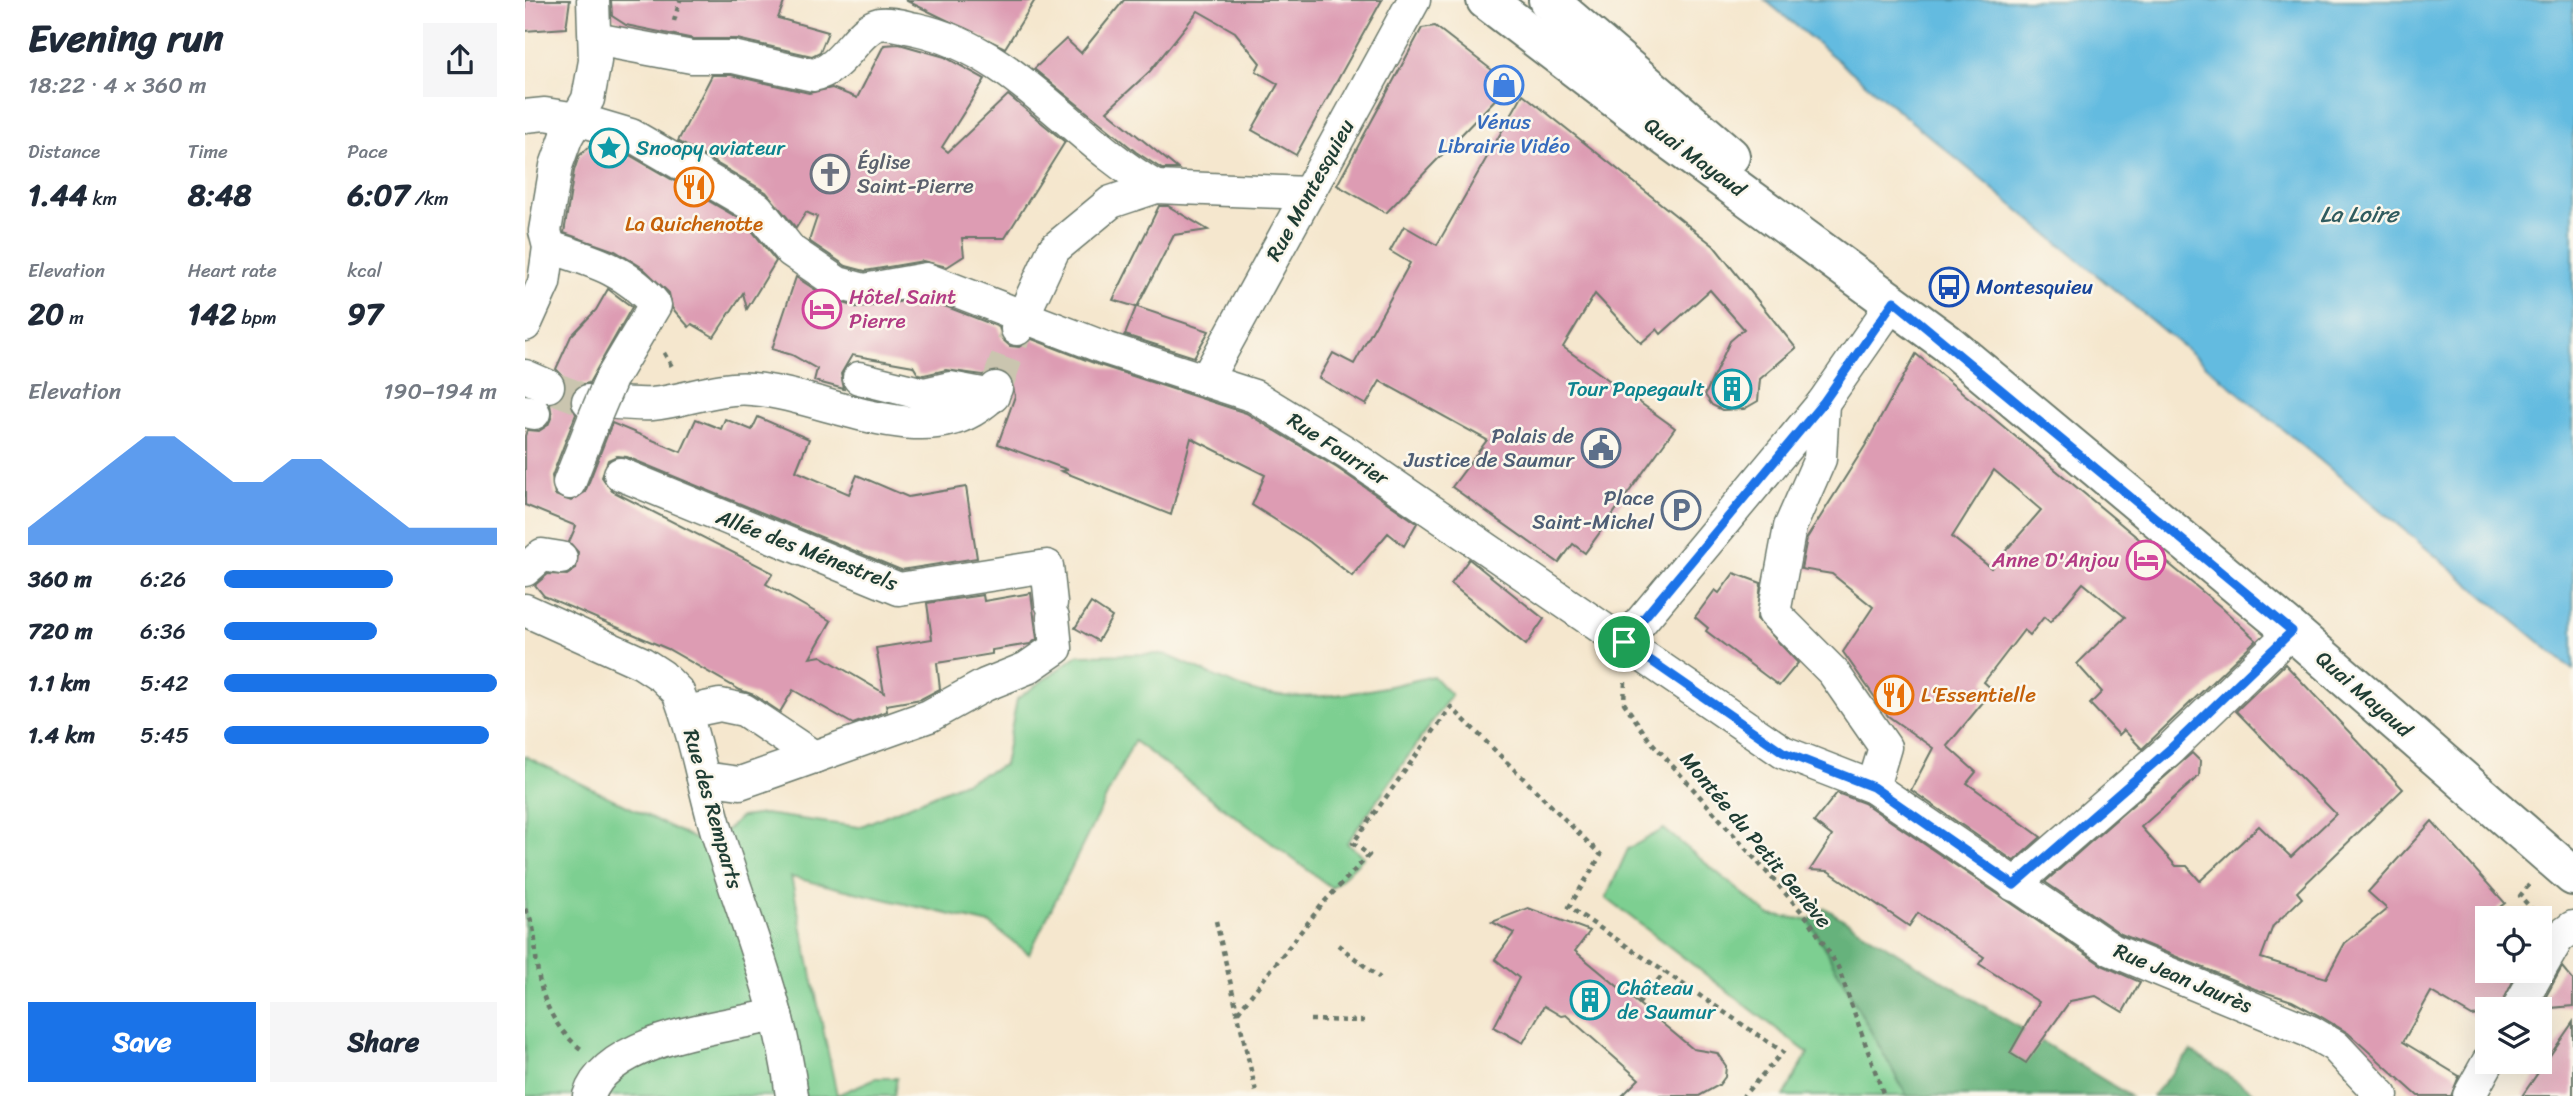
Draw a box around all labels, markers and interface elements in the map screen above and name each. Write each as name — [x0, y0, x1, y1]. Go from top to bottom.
text: Evening run — [28, 5, 224, 72]
button: share — [423, 23, 497, 97]
shop icon: Vénus Librairie Vidéo — [1483, 64, 1525, 106]
text: 18:22 · 4 × 360 m — [28, 65, 206, 106]
place label: Vénus Librairie Vidéo — [1438, 103, 1570, 165]
street label: Quai Mayaud — [1636, 107, 1756, 208]
street label: Rue Montesquieu — [1255, 111, 1365, 268]
place icon: Snoopy aviateur — [588, 127, 630, 169]
place label: Snoopy aviateur — [636, 129, 786, 167]
text: Distance — [28, 135, 100, 168]
text: Time — [188, 135, 228, 168]
text: Pace — [347, 135, 388, 168]
place label: Église Saint-Pierre — [857, 143, 974, 205]
church icon: Église Saint-Pierre — [809, 153, 851, 195]
restaurant icon: La Quichenotte — [673, 166, 715, 208]
text: 1.44 — [28, 168, 87, 222]
text: 8:48 — [188, 168, 252, 222]
text: 6:07 — [347, 168, 410, 222]
text: km — [87, 182, 117, 215]
text: /km — [410, 182, 449, 215]
water label: La Loire — [2320, 194, 2400, 235]
place label: La Quichenotte — [625, 205, 763, 243]
text: Elevation — [28, 254, 105, 287]
text: Heart rate — [188, 254, 277, 287]
text: kcal — [347, 254, 382, 287]
bus stop icon: Montesquieu — [1928, 266, 1970, 308]
place label: Montesquieu — [1976, 268, 2093, 306]
place label: Hôtel Saint Pierre — [849, 278, 956, 340]
text: 20 — [28, 287, 64, 341]
text: 142 — [188, 287, 237, 341]
text: 97 — [347, 287, 383, 341]
hotel icon: Hôtel Saint Pierre — [801, 288, 843, 330]
text: m — [64, 301, 84, 334]
text: bpm — [237, 301, 277, 334]
building icon: Tour Papegault — [1711, 368, 1753, 410]
place label: Tour Papegault — [1567, 370, 1705, 408]
text: Elevation — [28, 371, 121, 412]
text: 190–194 m — [383, 371, 497, 412]
street label: Rue Fourrier — [1279, 402, 1398, 497]
place label: Palais de Justice de Saumur — [1403, 417, 1575, 479]
public building icon: Palais de Justice de Saumur — [1580, 427, 1622, 469]
place label: Place Saint-Michel — [1532, 479, 1655, 541]
parking icon: Place Saint-Michel — [1660, 489, 1702, 531]
street label: Allée des Ménestrels — [710, 498, 904, 602]
hotel icon: Anne D'Anjou — [2125, 539, 2167, 581]
place label: Anne D'Anjou — [1991, 541, 2120, 579]
text: 360 m — [28, 559, 92, 600]
text: 6:26 — [140, 559, 186, 600]
text: 720 m — [28, 611, 93, 652]
text: 6:36 — [140, 611, 186, 652]
pin — [1594, 612, 1654, 672]
icon: arrive — [1605, 623, 1643, 661]
street label: Quai Mayaud — [2307, 641, 2423, 749]
text: 1.1 km — [28, 663, 91, 704]
text: 5:42 — [140, 663, 189, 704]
restaurant icon: L‘Essentielle — [1873, 674, 1915, 716]
place label: L‘Essentielle — [1921, 676, 2036, 714]
text: 1.4 km — [28, 715, 95, 756]
text: 5:45 — [140, 715, 189, 756]
street label: Rue des Remparts — [672, 725, 754, 894]
street label: Montée du Petit Genève — [1670, 743, 1842, 937]
map controls — [2475, 906, 2552, 1074]
button: locate — [2475, 906, 2552, 983]
street label: Rue Jean Jaurès — [2108, 932, 2259, 1024]
place label: Château de Saumur — [1617, 969, 1717, 1031]
building icon: Château de Saumur — [1569, 979, 1611, 1021]
button: layers — [2475, 997, 2552, 1074]
button: Save — [28, 1002, 256, 1082]
button: Share — [270, 1002, 497, 1082]

